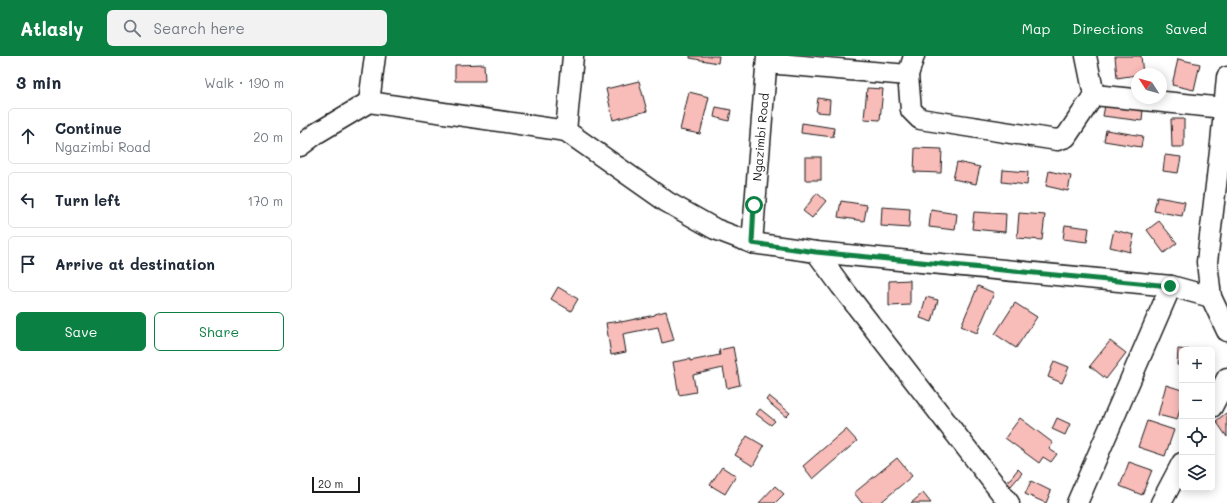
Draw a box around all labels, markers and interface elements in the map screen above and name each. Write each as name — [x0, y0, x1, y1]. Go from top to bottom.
search box — [107, 10, 387, 46]
text: Atlasly — [20, 16, 83, 41]
icon: search — [121, 17, 143, 39]
text: Search here — [153, 18, 245, 38]
text: Map — [1022, 19, 1050, 38]
text: Directions — [1072, 19, 1143, 38]
text: Saved — [1165, 19, 1207, 38]
north arrow — [1131, 68, 1167, 104]
text: 3 min — [16, 71, 61, 93]
text: Walk · 190 m — [204, 74, 284, 91]
street label: Ngazimbi Road — [748, 92, 772, 182]
text: Continue — [55, 118, 122, 138]
icon: ahead — [17, 125, 39, 147]
text: 20 m — [253, 128, 283, 145]
text: Ngazimbi Road — [55, 138, 151, 155]
icon: left — [17, 189, 39, 211]
text: Turn left — [55, 190, 120, 210]
text: 170 m — [247, 192, 283, 209]
route start — [745, 196, 763, 214]
icon: arrive — [17, 253, 39, 275]
text: Arrive at destination — [55, 254, 215, 274]
route end — [1161, 277, 1179, 295]
button: Save — [16, 312, 146, 351]
button: Share — [154, 312, 284, 351]
map controls — [1179, 347, 1215, 491]
button: + — [1179, 347, 1215, 383]
button: − — [1179, 383, 1215, 419]
button: locate — [1179, 419, 1215, 455]
button: layers — [1179, 455, 1215, 491]
scale bar — [312, 475, 360, 494]
text: 20 m — [318, 476, 343, 491]

